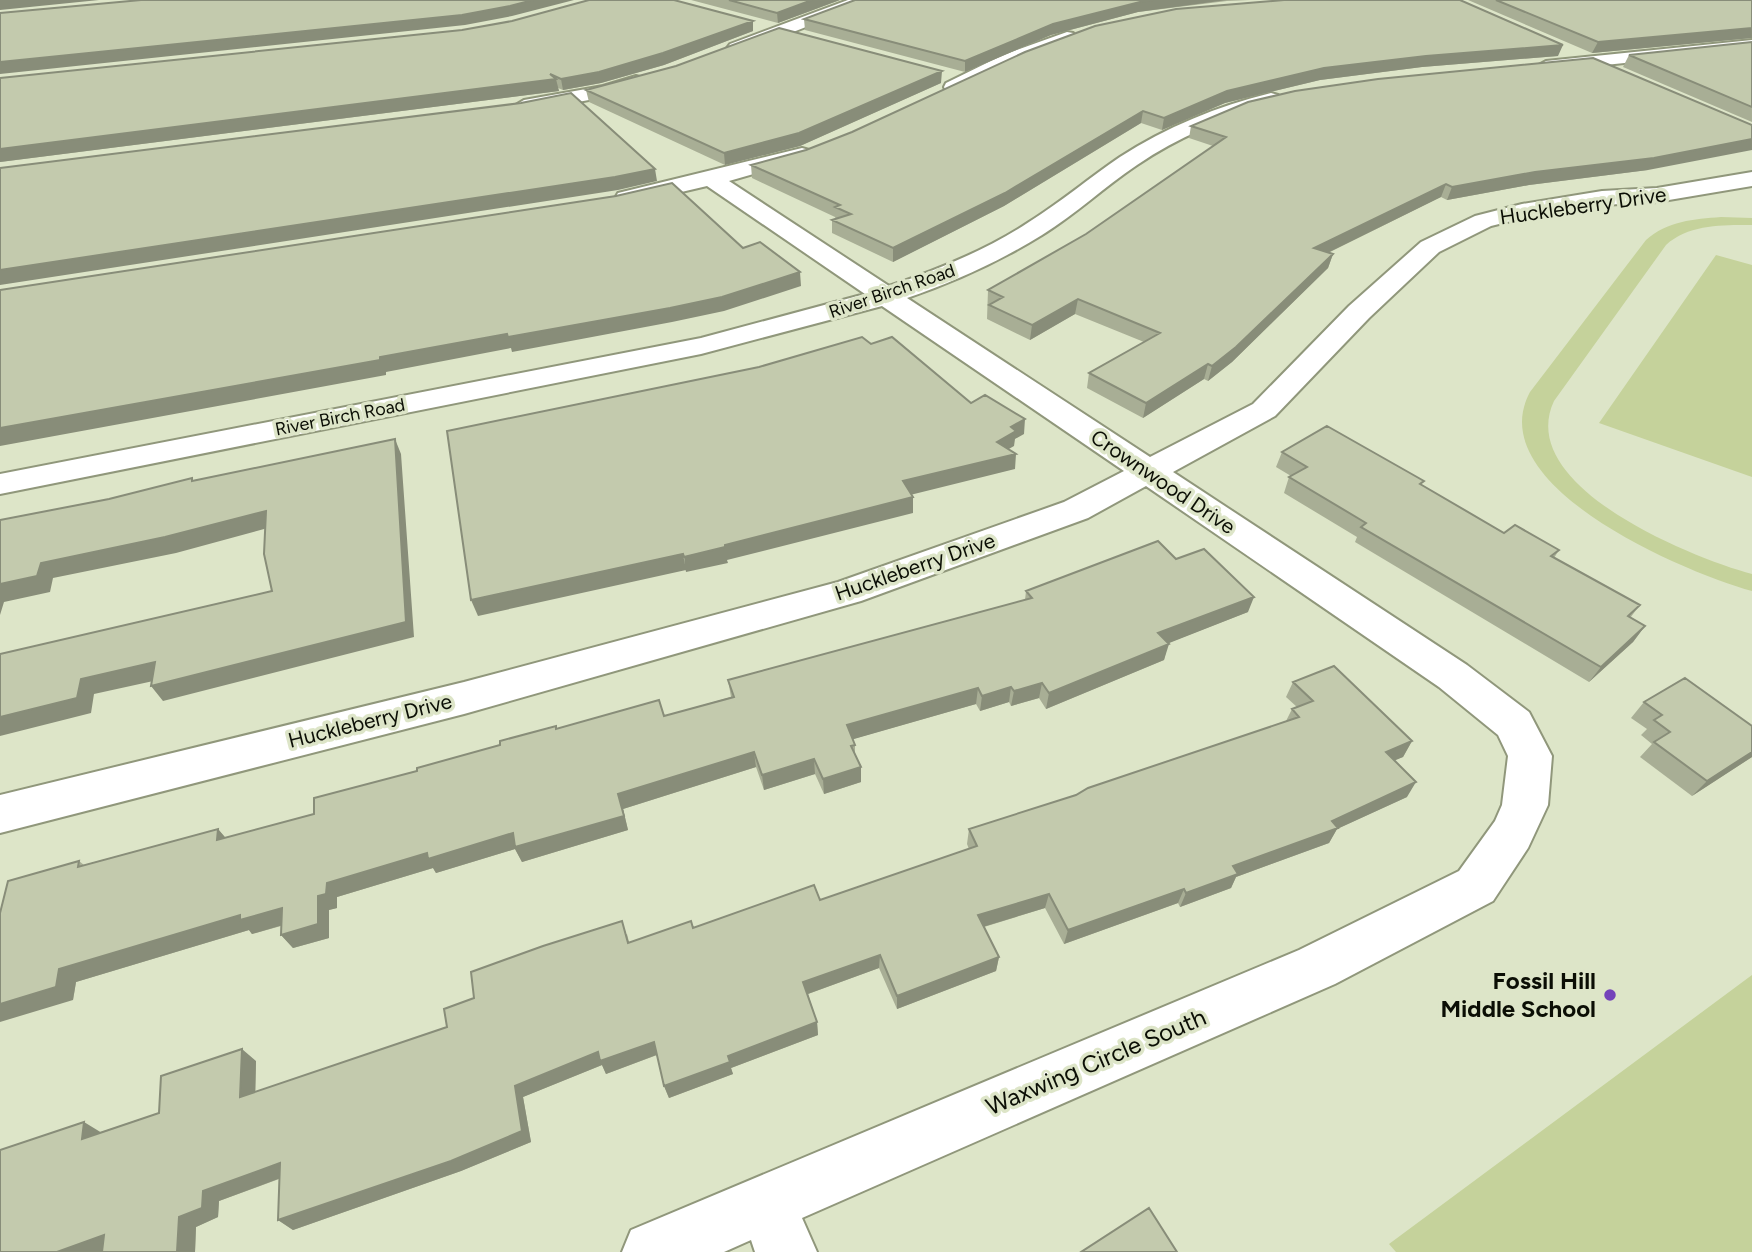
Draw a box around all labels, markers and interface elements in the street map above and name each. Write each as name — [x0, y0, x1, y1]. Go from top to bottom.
street label: Huckleberry Drive — [1498, 181, 1668, 230]
street label: River Birch Road — [826, 259, 958, 323]
street label: River Birch Road — [273, 394, 407, 440]
street label: Crownwood Drive — [1086, 424, 1240, 539]
street label: Huckleberry Drive — [831, 527, 998, 606]
street label: Huckleberry Drive — [285, 688, 454, 753]
place label: Fossil Hill Middle School — [1441, 966, 1596, 1023]
marker: Fossil Hill Middle School — [1602, 987, 1618, 1003]
street label: Waxwing Circle South — [981, 1002, 1210, 1121]

